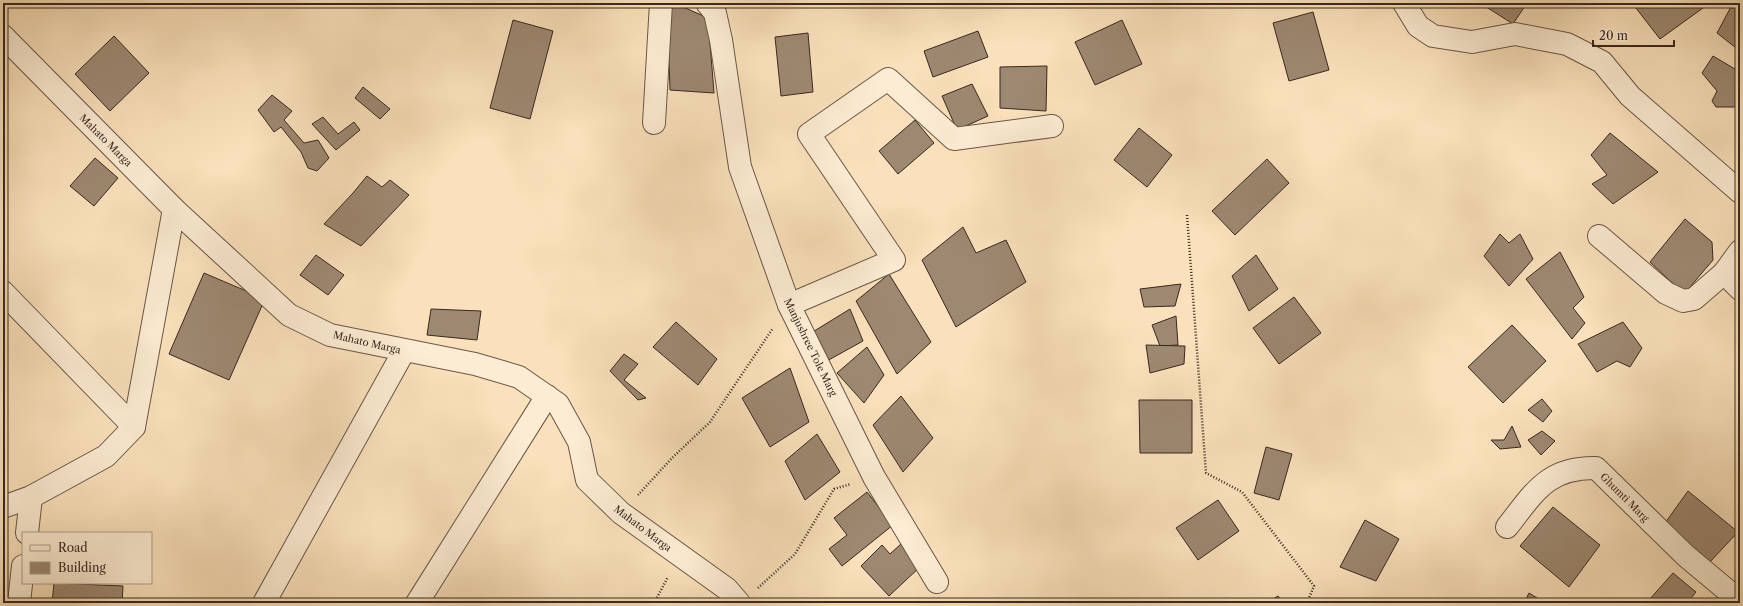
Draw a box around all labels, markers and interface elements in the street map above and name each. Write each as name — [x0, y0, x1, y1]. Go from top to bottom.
scale bar — [1593, 22, 1674, 48]
text: 20 m — [1599, 28, 1628, 43]
street label: Mahato Marga — [77, 111, 135, 170]
street label: Manjushree Tole Marg — [781, 296, 840, 399]
street label: Mahato Marga — [332, 328, 403, 357]
street label: Ghumti Marg — [1598, 470, 1652, 525]
street label: Mahato Marga — [611, 502, 675, 555]
legend — [22, 532, 152, 584]
text: Road — [58, 540, 88, 555]
text: Building — [58, 560, 106, 575]

